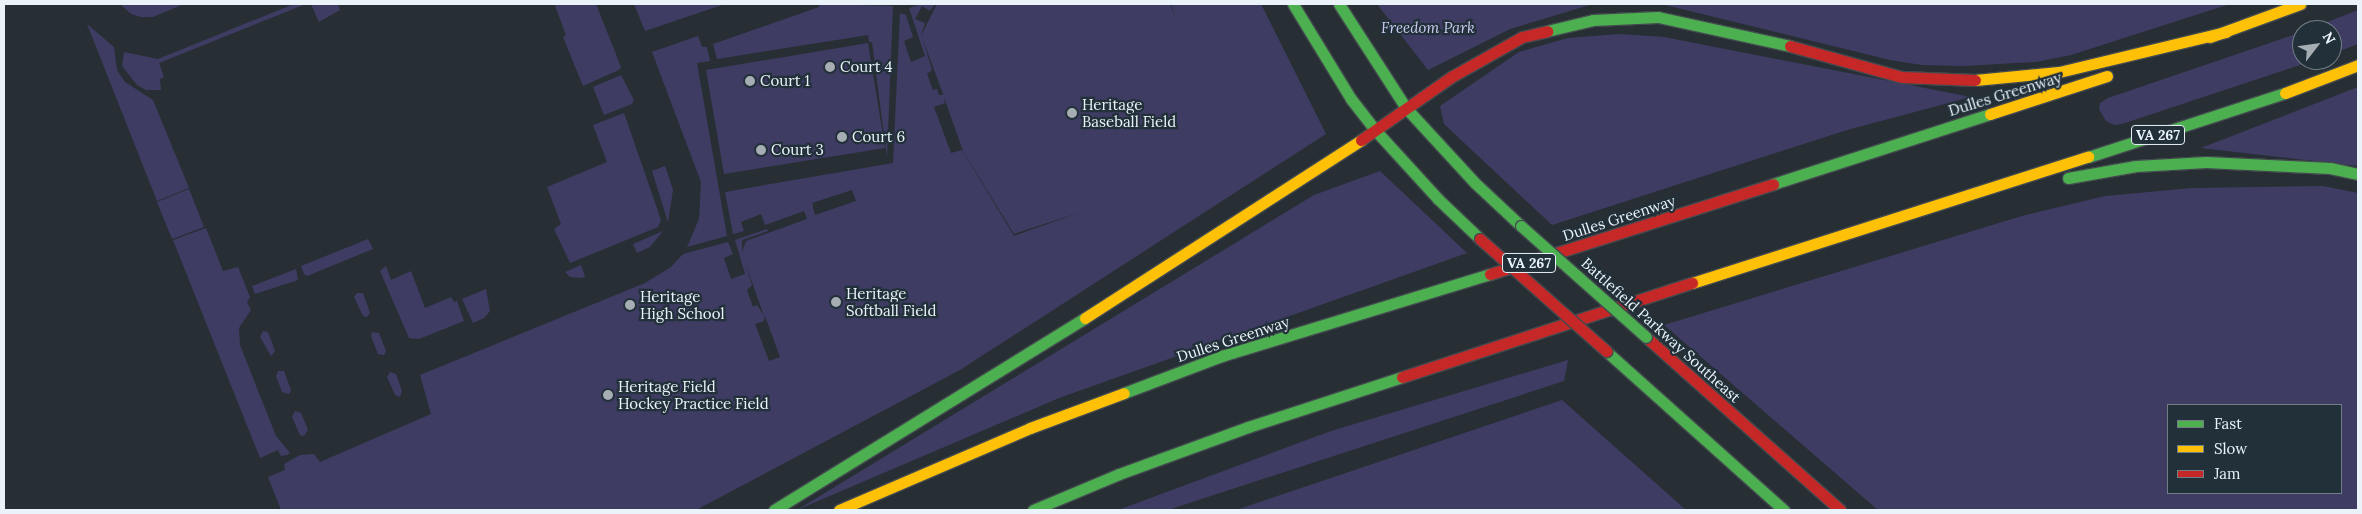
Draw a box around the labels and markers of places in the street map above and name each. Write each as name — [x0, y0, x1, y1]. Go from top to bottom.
place label: Court 4 — [840, 58, 893, 76]
marker: Court 4 — [824, 61, 836, 73]
place label: Court 1 — [760, 72, 810, 90]
marker: Court 1 — [744, 75, 756, 87]
place label: Heritage Baseball Field — [1082, 95, 1176, 130]
marker: Heritage Baseball Field — [1066, 107, 1078, 119]
place label: Court 6 — [852, 128, 905, 146]
marker: Court 6 — [836, 131, 848, 143]
place label: Court 3 — [771, 141, 824, 159]
marker: Court 3 — [755, 144, 767, 156]
place label: Heritage Softball Field — [846, 284, 936, 319]
place label: Heritage High School — [640, 287, 724, 322]
marker: Heritage Softball Field — [830, 296, 842, 308]
marker: Heritage High School — [624, 299, 636, 311]
place label: Heritage Field Hockey Practice Field — [618, 377, 769, 412]
marker: Heritage Field Hockey Practice Field — [602, 389, 614, 401]

